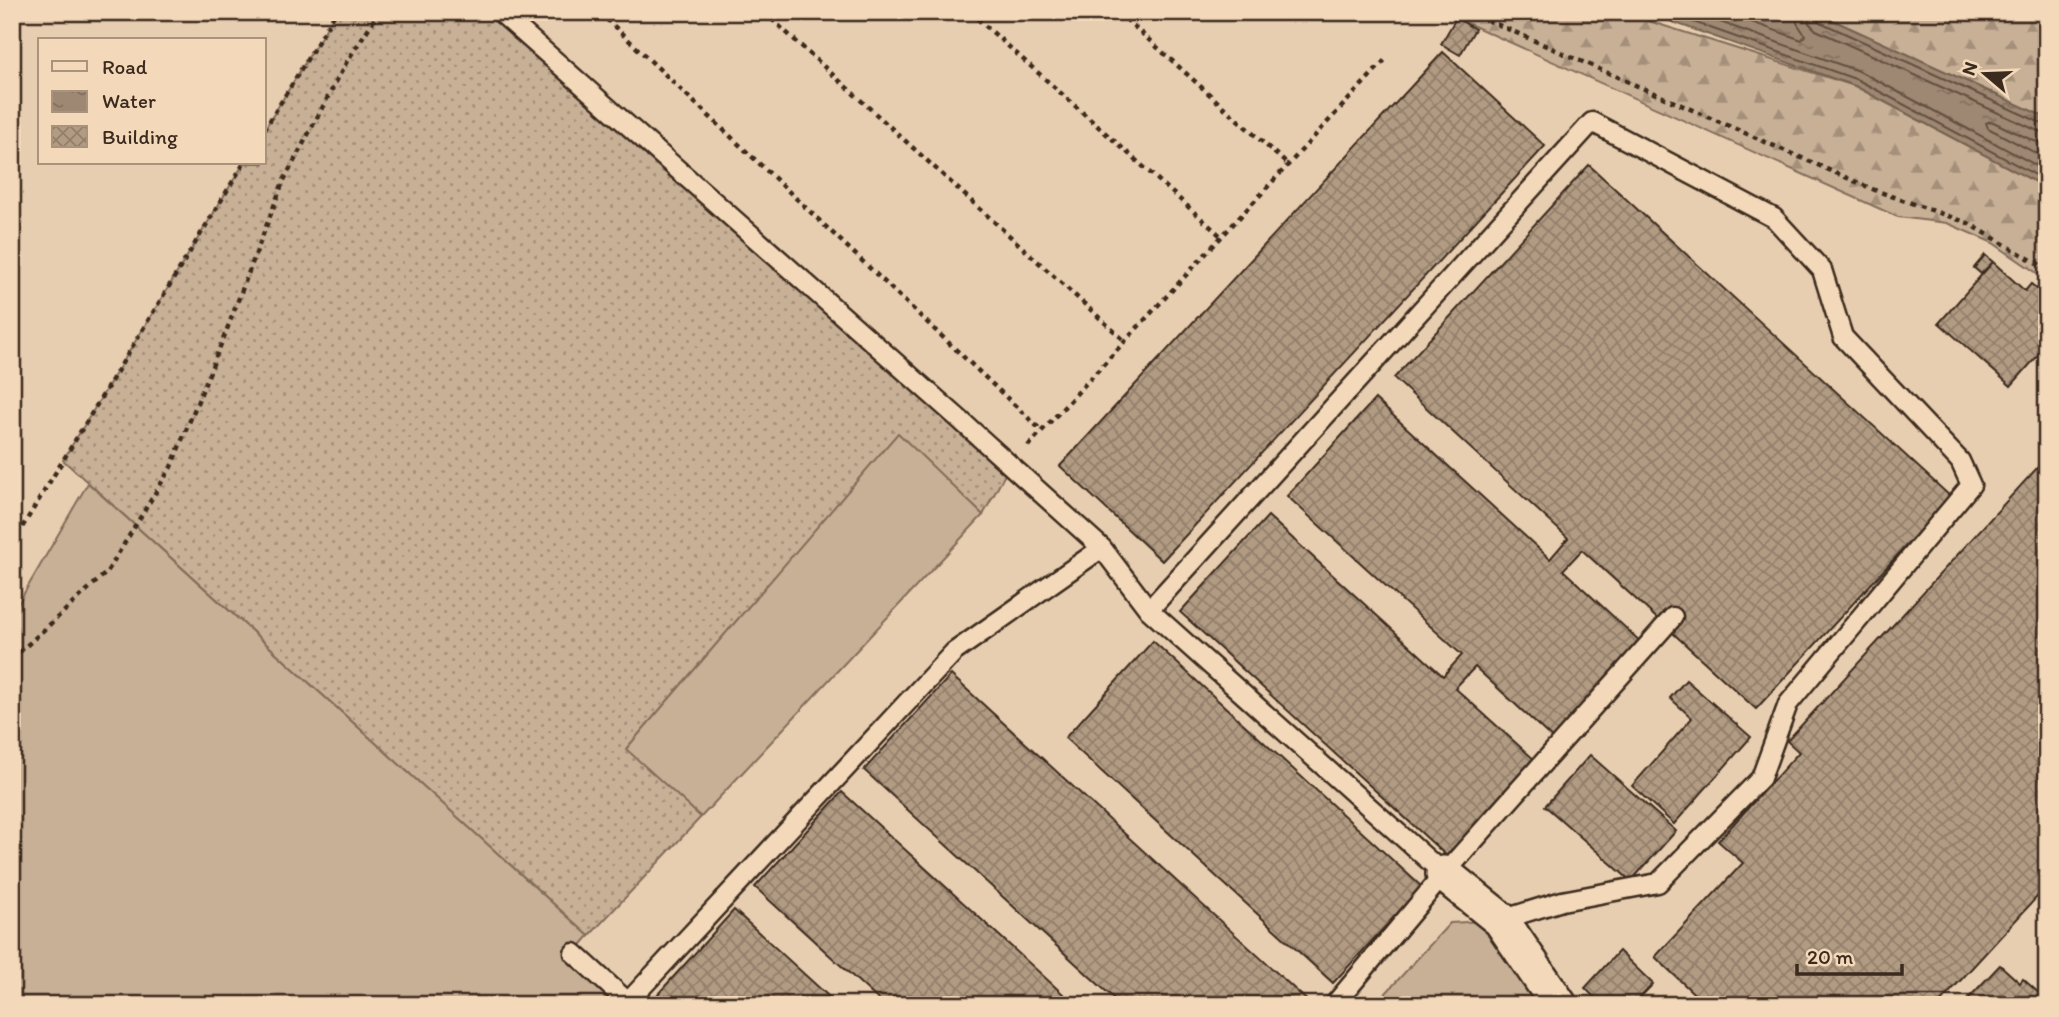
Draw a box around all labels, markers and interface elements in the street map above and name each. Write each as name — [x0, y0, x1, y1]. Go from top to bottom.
legend — [38, 38, 266, 164]
north arrow — [1951, 38, 2021, 108]
text: Road — [102, 54, 148, 79]
text: N — [1956, 59, 1982, 78]
text: Water — [102, 88, 156, 113]
text: Building — [102, 124, 178, 149]
scale bar — [1797, 933, 1902, 977]
text: 20 m — [1807, 944, 1854, 969]

